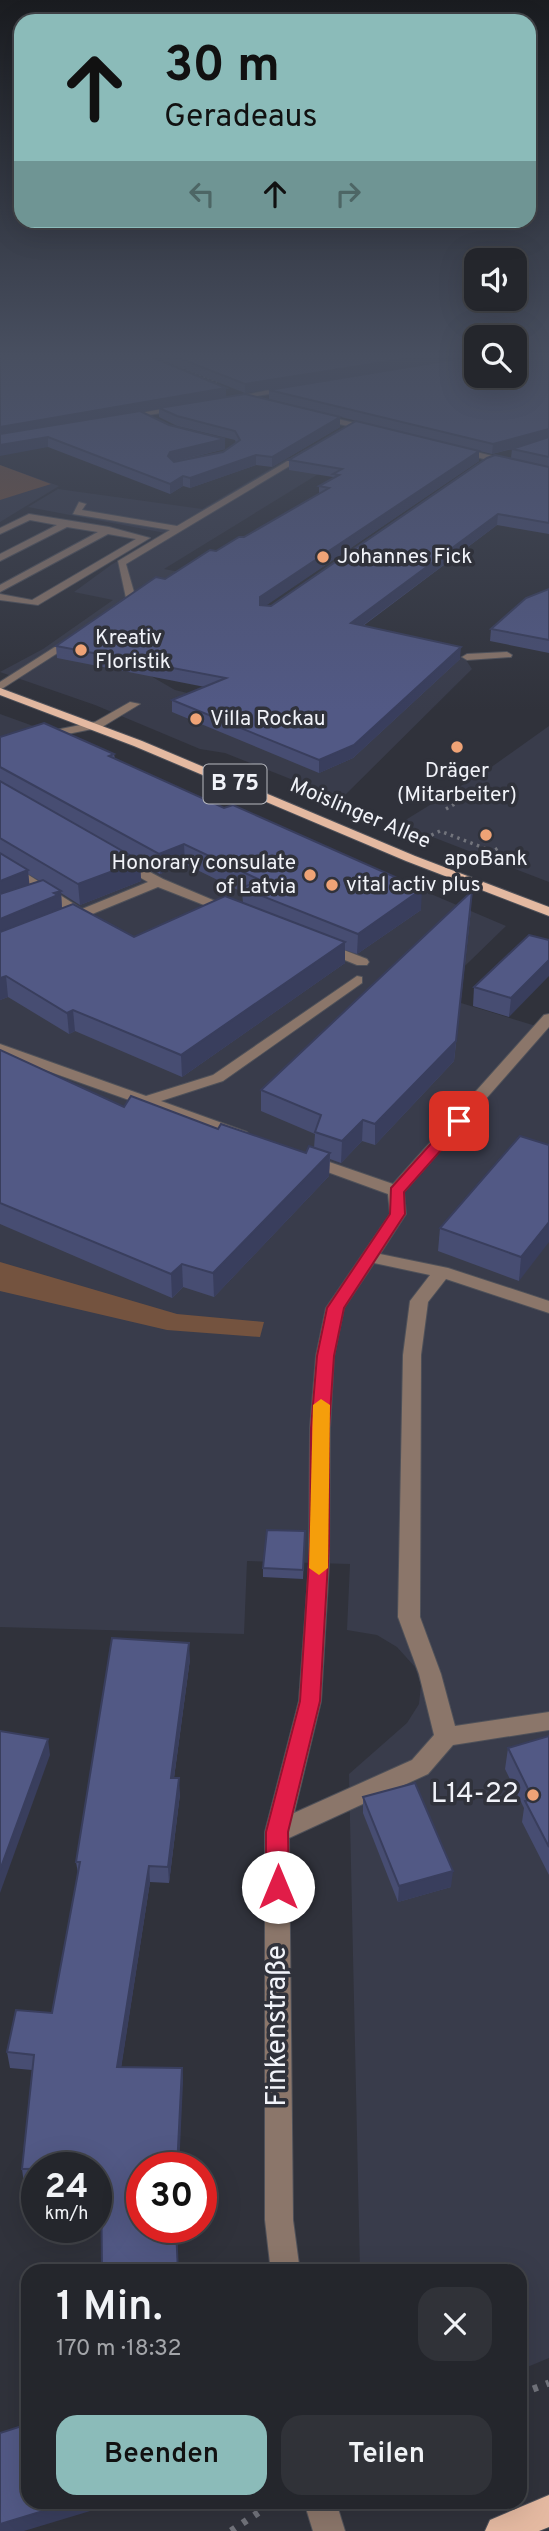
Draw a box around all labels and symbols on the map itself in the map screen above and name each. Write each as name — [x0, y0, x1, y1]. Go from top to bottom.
place label: Johannes Fick — [337, 544, 472, 571]
marker: Johannes Fick — [315, 549, 331, 565]
place label: Kreativ Floristik — [95, 625, 171, 676]
marker: Kreativ Floristik — [73, 642, 89, 658]
place label: Villa Rockau — [210, 706, 326, 733]
marker: Villa Rockau — [188, 711, 204, 727]
marker: Dräger (Mitarbeiter) — [449, 739, 465, 755]
place label: Dräger (Mitarbeiter) — [397, 758, 517, 809]
road number: B 75 — [204, 764, 266, 804]
street label: Moislinger Allee — [285, 772, 435, 856]
marker: apoBank — [478, 827, 494, 843]
place label: apoBank — [444, 846, 528, 873]
place label: Honorary consulate of Latvia — [112, 850, 296, 901]
marker: Honorary consulate of Latvia — [302, 867, 318, 883]
place label: vital activ plus — [346, 872, 481, 899]
marker: vital activ plus — [324, 877, 340, 893]
pin — [429, 1091, 489, 1151]
place label: L14-22 — [431, 1777, 519, 1813]
marker: L14-22 — [525, 1787, 541, 1803]
position arrow — [241, 1850, 315, 1924]
street label: Finkenstraße — [260, 1945, 296, 2107]
speed limit sign: 30 — [126, 2152, 217, 2243]

